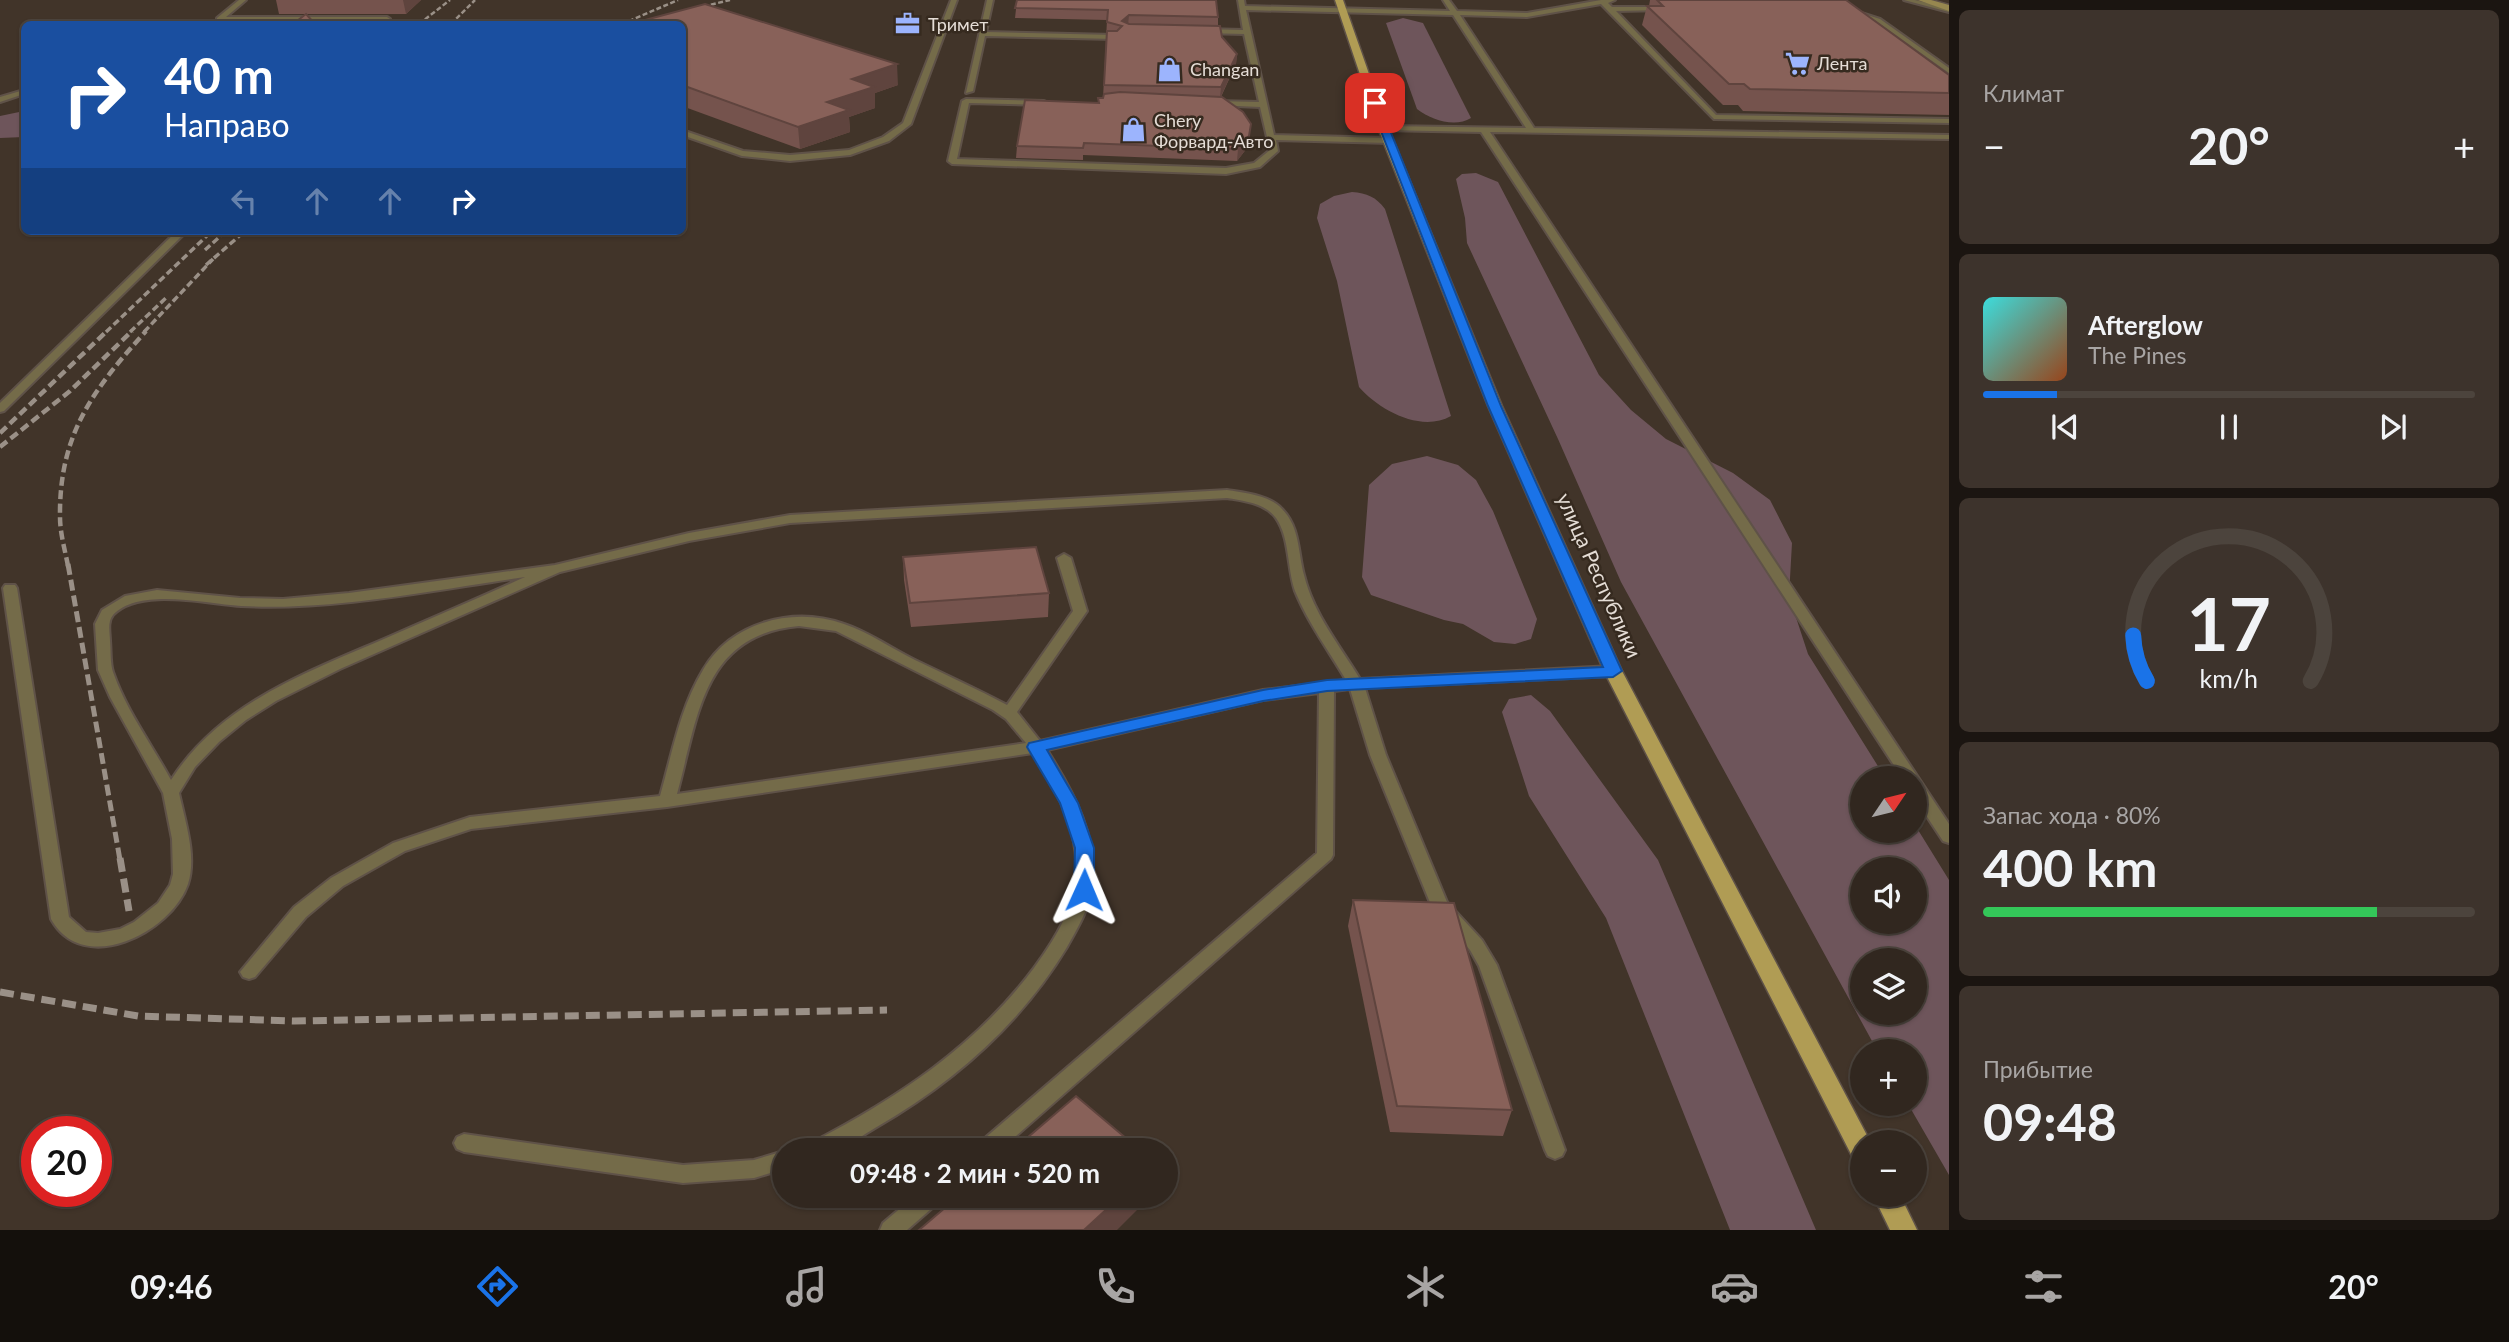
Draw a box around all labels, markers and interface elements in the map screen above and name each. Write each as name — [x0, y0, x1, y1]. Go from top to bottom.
office icon: Тримет — [894, 10, 922, 38]
place label: Тримет — [928, 13, 988, 35]
text: 40 m — [164, 46, 274, 104]
icon: right — [49, 49, 140, 140]
supermarket icon: Лента — [1783, 49, 1811, 77]
place label: Лента — [1816, 52, 1867, 74]
shop icon: Changan — [1156, 55, 1184, 83]
place label: Changan — [1190, 58, 1259, 80]
pin — [1345, 73, 1405, 133]
text: Климат — [1983, 79, 2064, 107]
icon: arrive — [1356, 84, 1394, 122]
text: Направо — [164, 105, 290, 144]
place label: Chery Форвард-Авто — [1154, 109, 1273, 152]
text: 20° — [2188, 114, 2270, 176]
shop icon: Chery Форвард-Авто — [1120, 116, 1148, 144]
text: − — [1983, 123, 2005, 169]
text: + — [2453, 123, 2475, 169]
icon: left — [225, 182, 263, 220]
icon: ahead — [298, 182, 336, 220]
icon: ahead — [371, 182, 409, 220]
icon: right — [444, 182, 482, 220]
text: Afterglow — [2088, 309, 2203, 341]
text: The Pines — [2088, 341, 2186, 369]
icon: previous — [2046, 408, 2084, 446]
icon: pause — [2210, 408, 2248, 446]
icon: next — [2374, 408, 2412, 446]
street label: улица Республики — [1552, 489, 1648, 661]
text: 17 — [2187, 579, 2271, 667]
text: km/h — [2200, 663, 2258, 693]
north arrow — [1850, 766, 1927, 844]
map controls — [1850, 766, 1927, 1207]
text: Запас хода · 80% — [1983, 801, 2161, 829]
text: 400 km — [1983, 836, 2157, 898]
position arrow — [1047, 853, 1121, 927]
button: sound — [1850, 857, 1927, 934]
button: layers — [1850, 948, 1927, 1025]
button: + — [1850, 1039, 1927, 1116]
text: Прибытие — [1983, 1055, 2093, 1083]
text: 09:48 — [1983, 1090, 2117, 1152]
speed limit sign: 20 — [21, 1116, 112, 1207]
button: − — [1850, 1130, 1927, 1207]
text: 09:48 · 2 мин · 520 m — [850, 1157, 1100, 1189]
icon: directions — [473, 1262, 522, 1311]
icon: music — [782, 1262, 831, 1311]
icon: phone — [1091, 1262, 1140, 1311]
icon: climate — [1401, 1262, 1450, 1311]
icon: car — [1710, 1262, 1759, 1311]
icon: filters — [2019, 1262, 2068, 1311]
text: 09:46 — [130, 1267, 213, 1306]
text: 20° — [2328, 1267, 2379, 1306]

